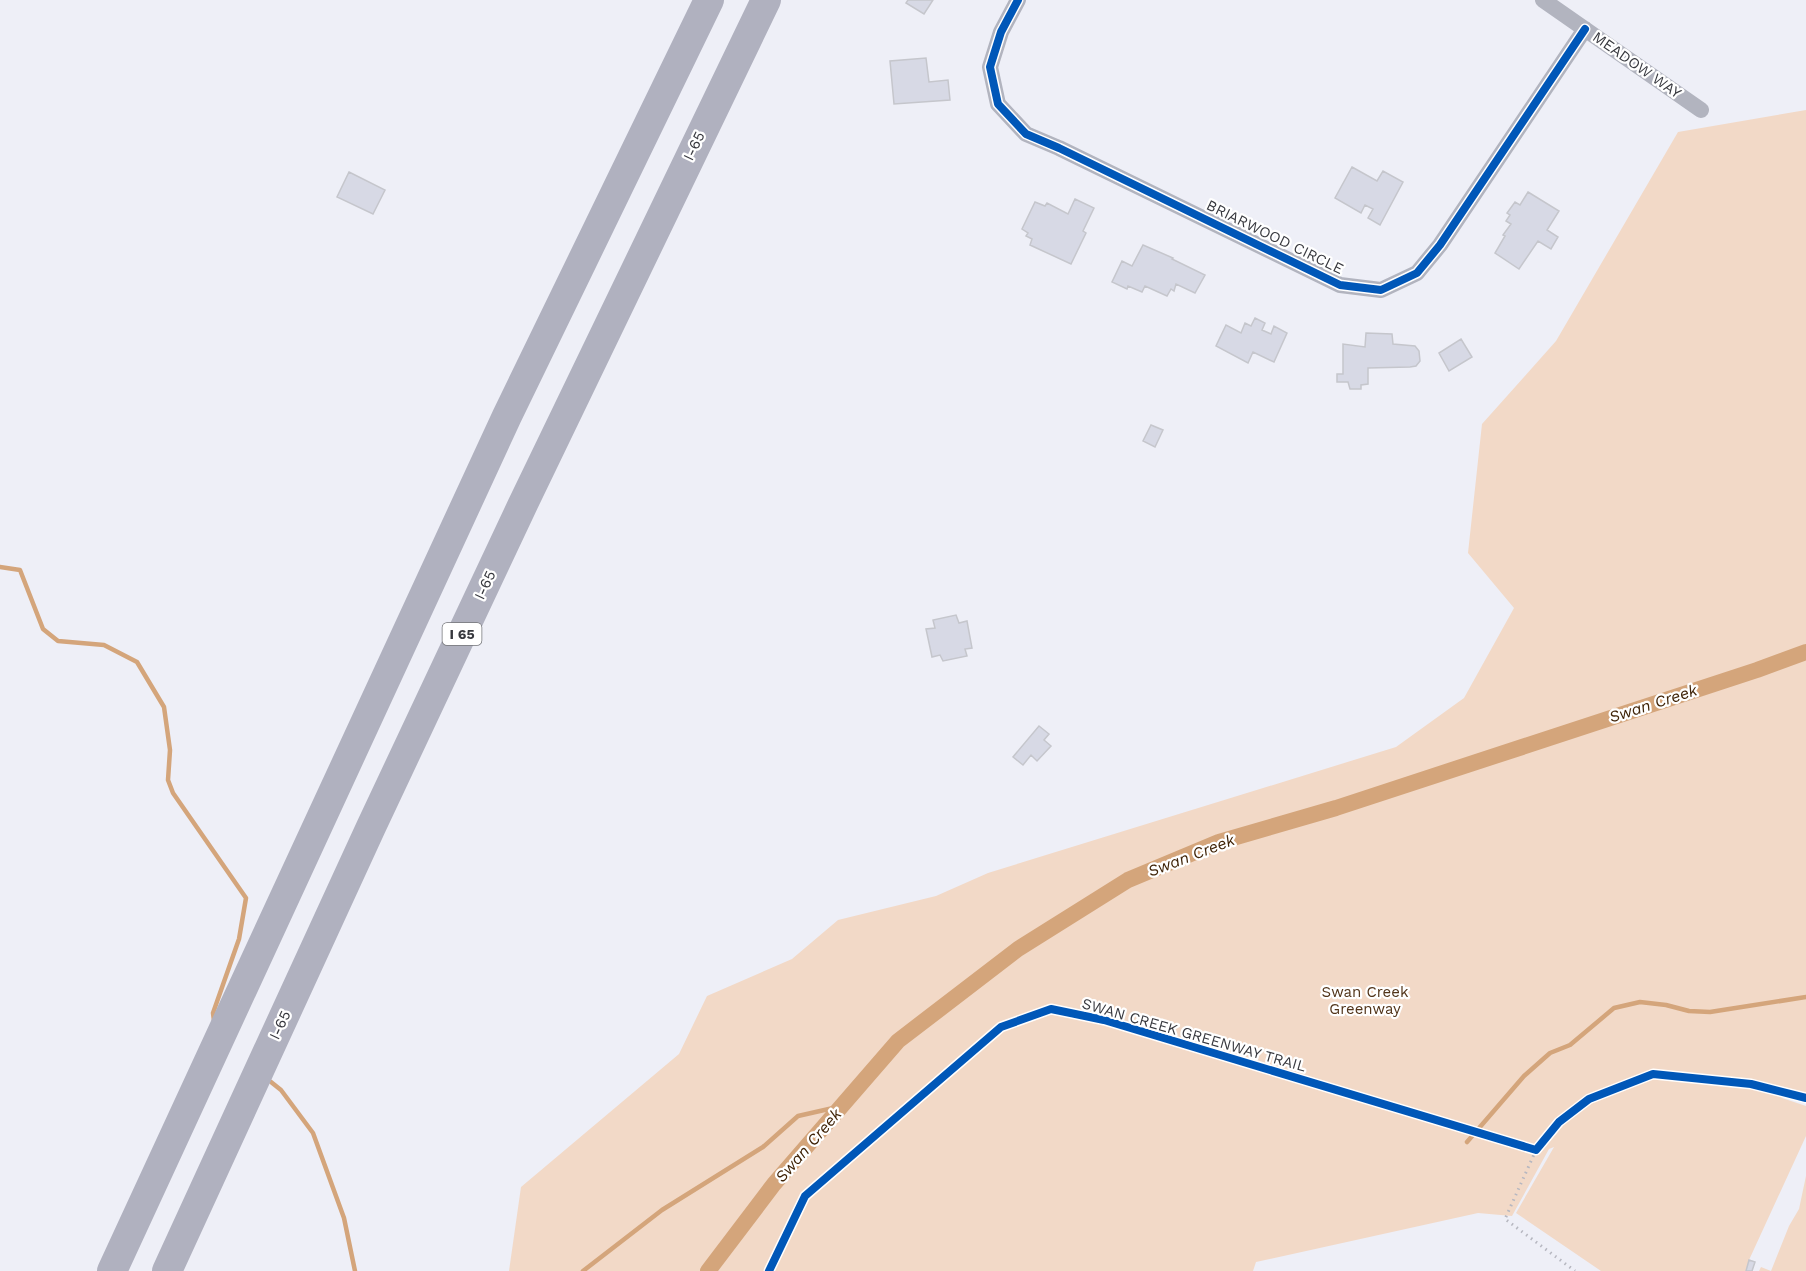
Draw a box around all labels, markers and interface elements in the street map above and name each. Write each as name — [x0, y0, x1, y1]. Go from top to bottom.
street label: MEADOW WAY — [1589, 28, 1685, 103]
street label: I-65 — [679, 129, 709, 163]
street label: BRIARWOOD CIRCLE — [1204, 196, 1346, 278]
street label: I-65 — [471, 568, 499, 602]
road number: I 65 — [442, 623, 482, 645]
water label: Swan Creek — [1607, 680, 1701, 727]
water label: Swan Creek — [1145, 830, 1239, 881]
park label: Swan Creek Greenway — [1322, 983, 1409, 1018]
street label: SWAN CREEK GREENWAY TRAIL — [1080, 994, 1308, 1076]
street label: I-65 — [266, 1008, 294, 1042]
water label: Swan Creek — [771, 1104, 846, 1186]

